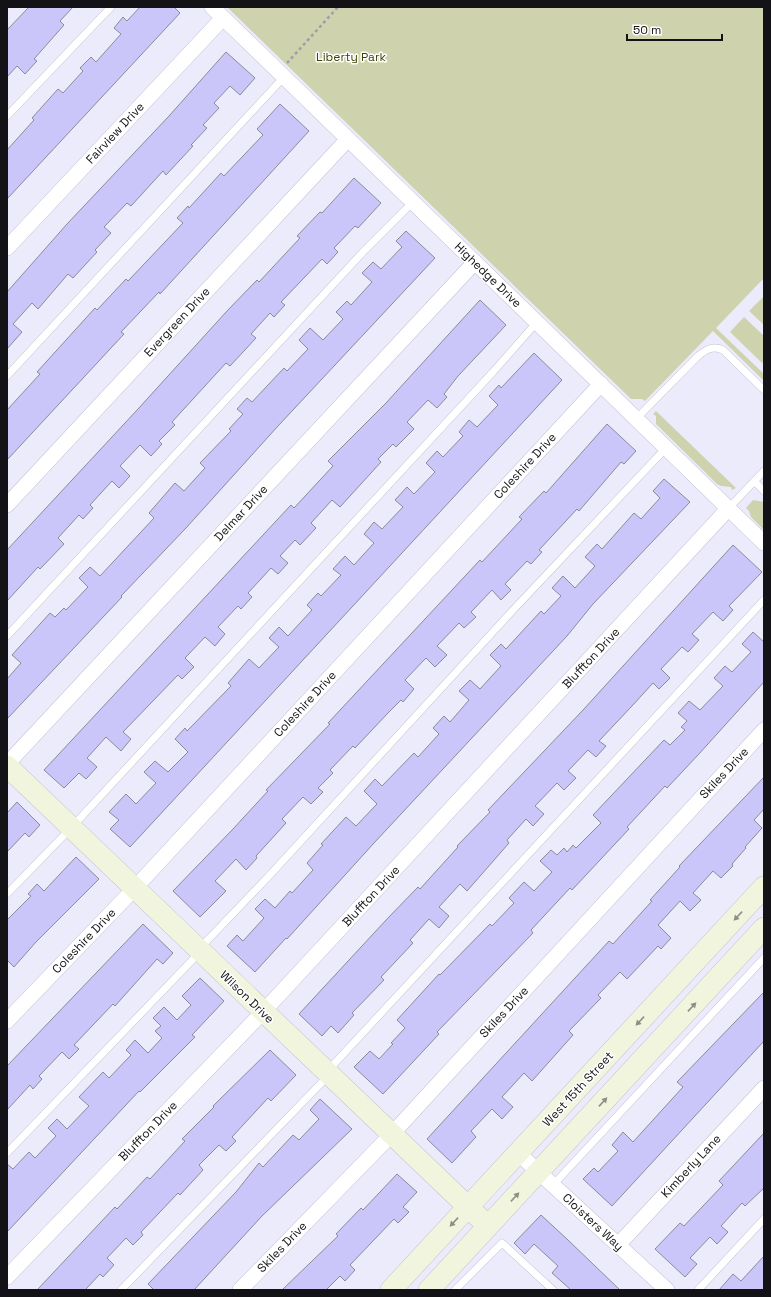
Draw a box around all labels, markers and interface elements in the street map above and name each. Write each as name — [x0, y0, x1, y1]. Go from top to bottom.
scale bar — [627, 16, 722, 42]
text: 50 m — [633, 22, 661, 38]
park label: Liberty Park — [316, 49, 386, 65]
street label: Fairview Drive — [82, 99, 148, 167]
street label: Highedge Drive — [451, 239, 525, 311]
street label: Evergreen Drive — [141, 284, 213, 360]
street label: Coleshire Drive — [490, 429, 560, 503]
street label: Delmar Drive — [211, 481, 271, 545]
street label: Bluffton Drive — [559, 624, 623, 692]
street label: Coleshire Drive — [270, 667, 340, 741]
street label: Skiles Drive — [696, 744, 752, 802]
street label: Bluffton Drive — [339, 862, 403, 930]
street label: Coleshire Drive — [49, 905, 119, 977]
one-way arrow — [733, 910, 742, 921]
street label: Wilson Drive — [217, 967, 277, 1027]
street label: Skiles Drive — [476, 983, 532, 1041]
one-way arrow — [687, 1001, 696, 1012]
one-way arrow — [635, 1016, 645, 1026]
street label: West 15th Street — [539, 1048, 617, 1130]
street label: Bluffton Drive — [115, 1097, 181, 1165]
one-way arrow — [599, 1097, 608, 1107]
street label: Kimberly Lane — [657, 1131, 725, 1201]
street label: Cloisters Way — [559, 1190, 627, 1254]
one-way arrow — [510, 1193, 519, 1202]
one-way arrow — [449, 1217, 458, 1228]
street label: Skiles Drive — [254, 1218, 310, 1276]

